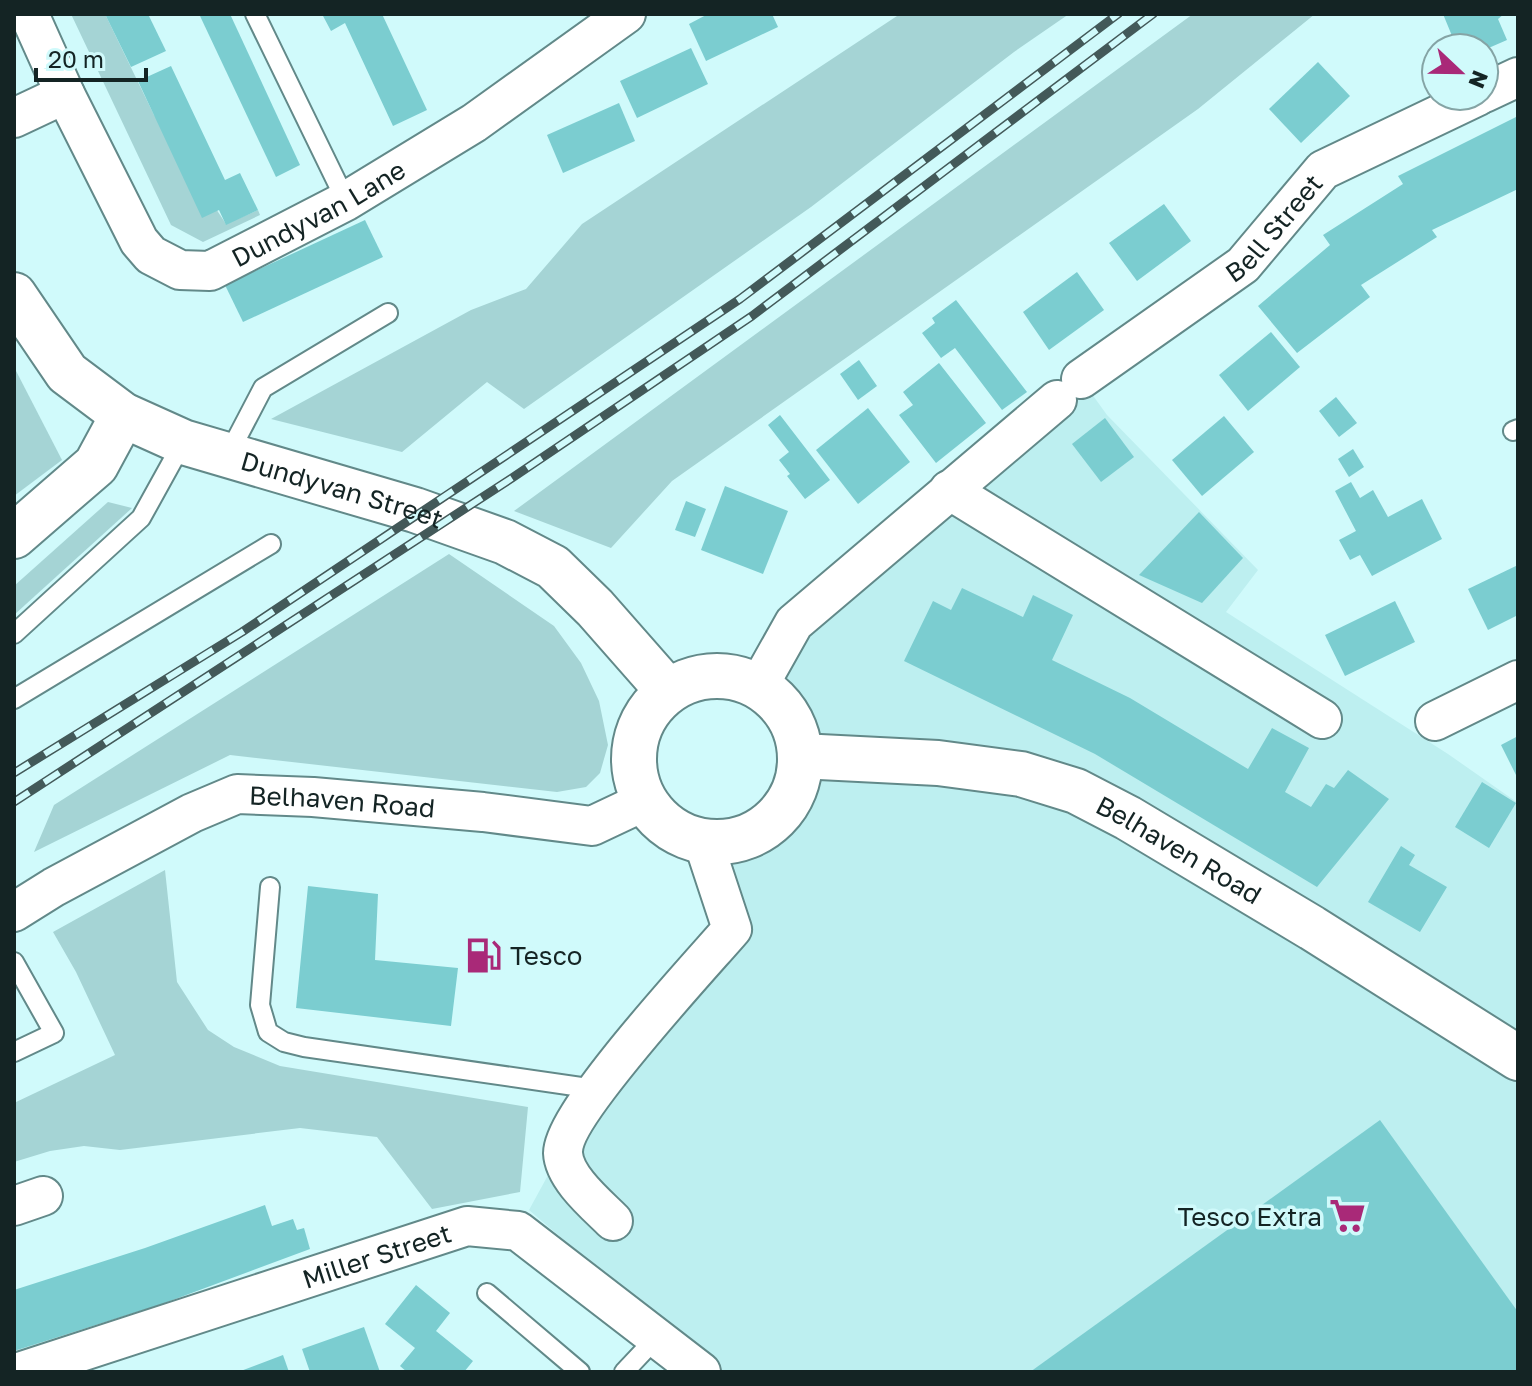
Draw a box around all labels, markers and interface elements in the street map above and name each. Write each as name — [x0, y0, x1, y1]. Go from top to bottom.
scale bar — [36, 32, 146, 82]
north arrow — [1420, 32, 1500, 112]
text: 20 m — [48, 44, 104, 73]
text: N — [1463, 67, 1495, 92]
street label: Dundyvan Lane — [226, 153, 411, 273]
street label: Bell Street — [1219, 168, 1328, 288]
street label: Dundyvan Street — [237, 444, 447, 534]
street label: Belhaven Road — [249, 779, 436, 823]
street label: Belhaven Road — [1091, 789, 1267, 910]
fuel station icon: Tesco — [465, 936, 503, 974]
place label: Tesco — [510, 940, 582, 971]
supermarket icon: Tesco Extra — [1329, 1197, 1367, 1235]
place label: Tesco Extra — [1177, 1201, 1322, 1232]
street label: Miller Street — [298, 1217, 455, 1294]

